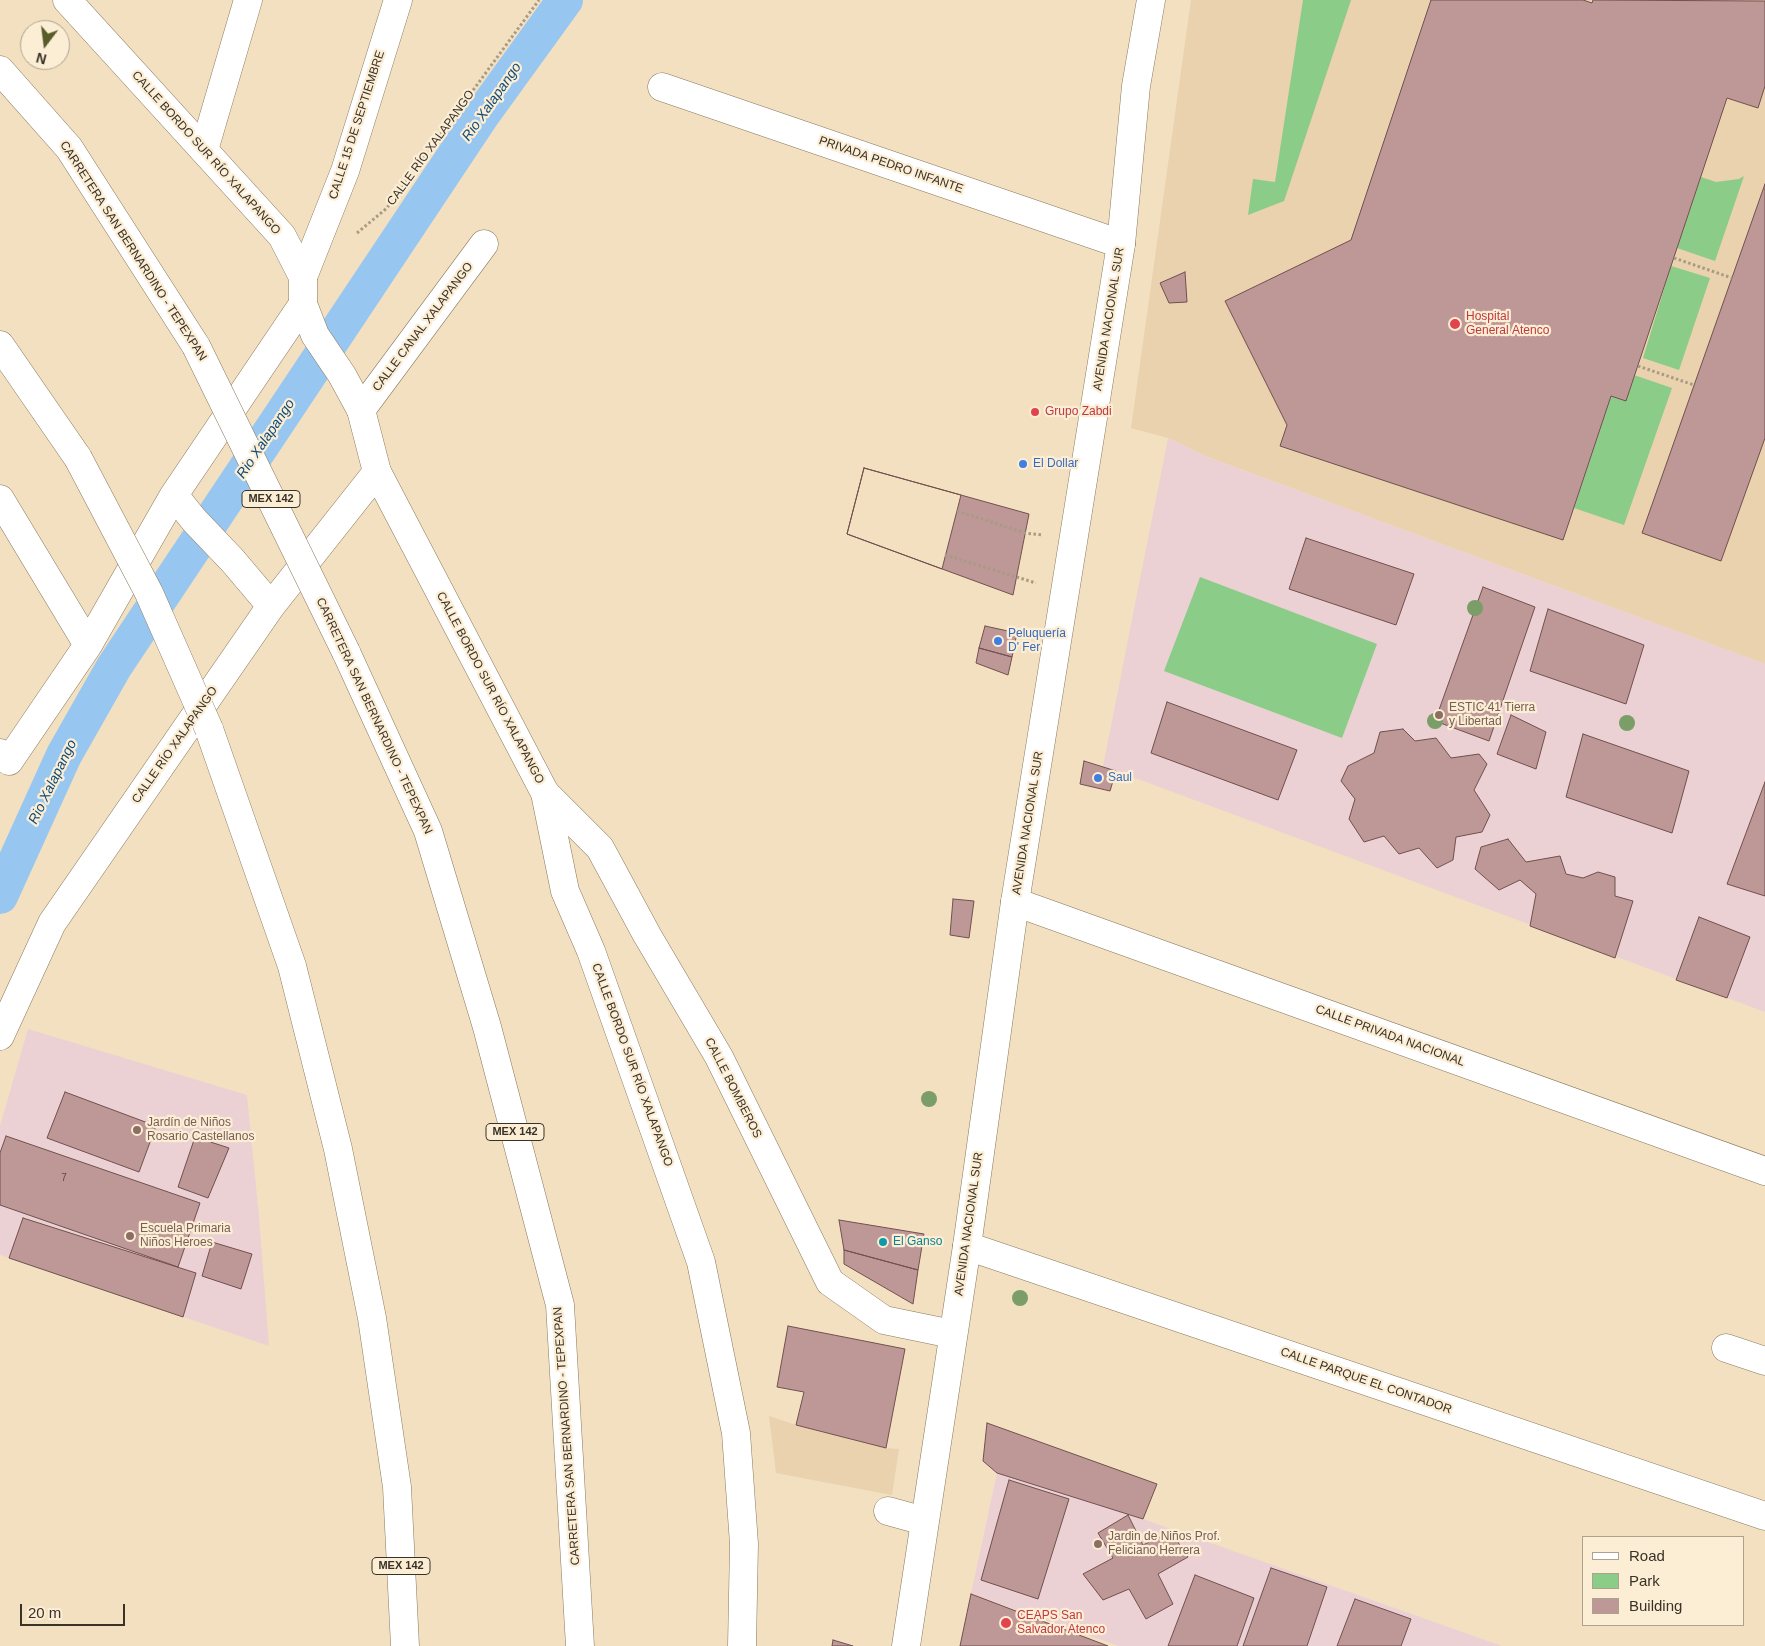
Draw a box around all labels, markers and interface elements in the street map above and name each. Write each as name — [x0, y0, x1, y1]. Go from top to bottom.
north arrow — [20, 20, 70, 70]
text: N — [34, 49, 48, 68]
street label: CALLE 15 DE SEPTIEMBRE — [326, 49, 388, 201]
water label: Rio Xalapango — [459, 60, 525, 144]
street label: CALLE BORDO SUR RÍO XALAPANGO — [129, 68, 283, 238]
street label: CALLE RÍO XALAPANGO — [384, 87, 478, 209]
street label: PRIVADA PEDRO INFANTE — [817, 133, 965, 197]
street label: CARRETERA SAN BERNARDINO - TEPEXPAN — [56, 138, 210, 364]
street label: AVENIDA NACIONAL SUR — [1091, 246, 1127, 392]
street label: CALLE CANAL XALAPANGO — [370, 260, 476, 394]
place label: Hospital General Atenco — [1466, 310, 1549, 338]
marker: Hospital General Atenco — [1448, 317, 1462, 331]
water label: Rio Xalapango — [233, 396, 299, 482]
place label: Grupo Zabdi — [1045, 405, 1112, 419]
marker: Grupo Zabdi — [1029, 406, 1041, 418]
place label: El Dollar — [1033, 457, 1078, 471]
marker: El Dollar — [1017, 458, 1029, 470]
road number: MEX 142 — [242, 490, 300, 508]
street label: CALLE BORDO SUR RÍO XALAPANGO — [433, 590, 547, 786]
street label: CARRETERA SAN BERNARDINO - TEPEXPAN — [313, 596, 435, 836]
place label: Peluquería D' Fer — [1008, 627, 1066, 655]
marker: Peluquería D' Fer — [992, 635, 1004, 647]
street label: CALLE RÍO XALAPANGO — [129, 684, 221, 806]
place label: ESTIC 41 Tierra y Libertad — [1449, 701, 1535, 729]
marker: ESTIC 41 Tierra y Libertad — [1433, 709, 1445, 721]
water label: Rio Xalapango — [25, 737, 81, 827]
street label: AVENIDA NACIONAL SUR — [1010, 750, 1046, 896]
place label: Saul — [1108, 771, 1132, 785]
marker: Saul — [1092, 772, 1104, 784]
street label: CALLE BORDO SUR RÍO XALAPANGO — [588, 961, 676, 1169]
street label: CALLE PRIVADA NACIONAL — [1313, 1002, 1467, 1070]
street label: CALLE BOMBEROS — [701, 1035, 765, 1141]
place label: Jardín de Niños Rosario Castellanos — [147, 1116, 254, 1144]
marker: Jardín de Niños Rosario Castellanos — [131, 1124, 143, 1136]
road number: MEX 142 — [486, 1124, 544, 1140]
street label: AVENIDA NACIONAL SUR — [952, 1151, 986, 1297]
house number: 7 — [61, 1172, 67, 1184]
place label: Escuela Primaria Niños Heroes — [140, 1222, 231, 1250]
marker: Escuela Primaria Niños Heroes — [124, 1230, 136, 1242]
place label: El Ganso — [893, 1235, 942, 1249]
marker: El Ganso — [877, 1236, 889, 1248]
street label: CARRETERA SAN BERNARDINO - TEPEXPAN — [551, 1306, 583, 1566]
street label: CALLE PARQUE EL CONTADOR — [1278, 1345, 1454, 1417]
place label: Jardin de Niños Prof. Feliciano Herrera — [1108, 1530, 1220, 1558]
legend — [1582, 1536, 1745, 1626]
marker: Jardin de Niños Prof. Feliciano Herrera — [1092, 1538, 1104, 1550]
text: Road — [1629, 1547, 1665, 1564]
road number: MEX 142 — [372, 1558, 430, 1574]
text: Park — [1629, 1572, 1660, 1589]
scale bar — [22, 1594, 128, 1626]
text: Building — [1629, 1597, 1682, 1614]
text: 20 m — [28, 1604, 61, 1621]
place label: CEAPS San Salvador Atenco — [1017, 1609, 1105, 1637]
marker: CEAPS San Salvador Atenco — [999, 1616, 1013, 1630]

